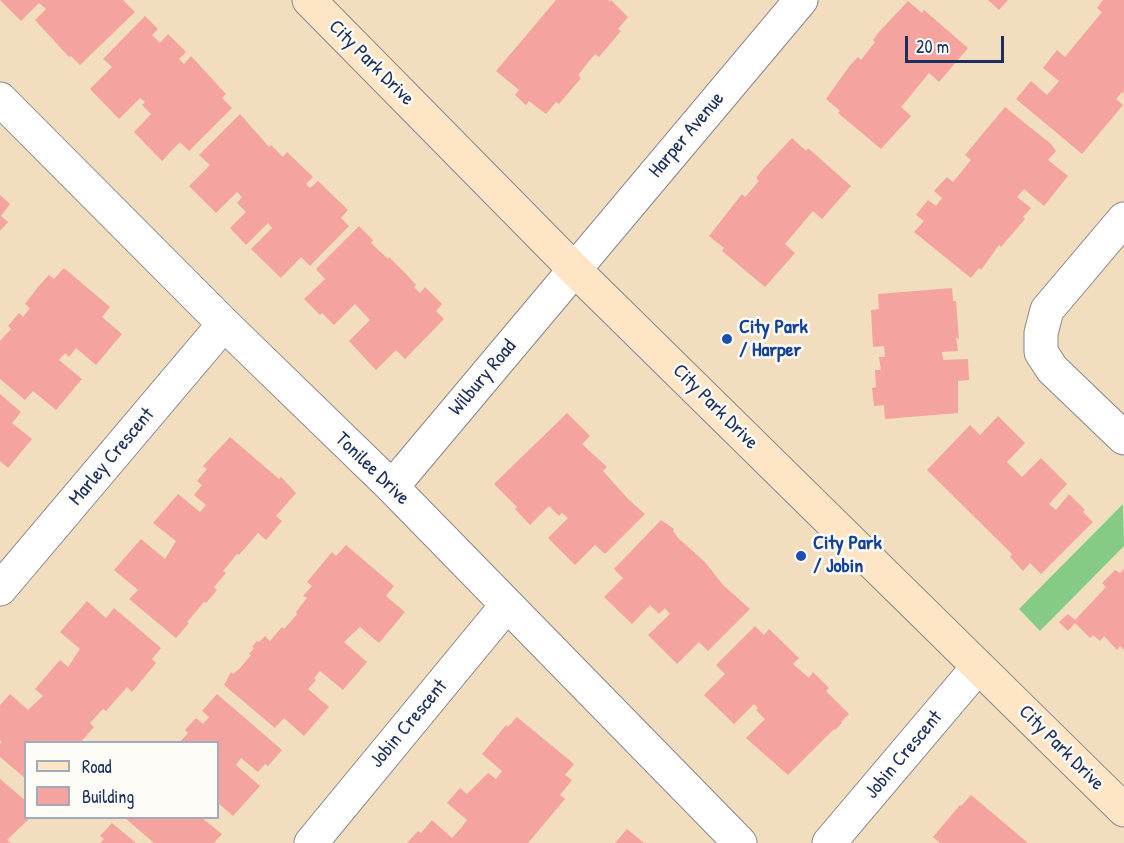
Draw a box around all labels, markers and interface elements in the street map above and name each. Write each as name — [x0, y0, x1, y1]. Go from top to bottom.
street label: City Park Drive — [323, 15, 419, 111]
scale bar — [908, 24, 1007, 62]
text: 20 m — [916, 34, 949, 59]
street label: Harper Avenue — [644, 87, 730, 183]
place label: City Park / Harper — [739, 316, 808, 363]
marker: City Park / Harper — [720, 332, 734, 346]
street label: Wilbury Road — [444, 335, 522, 421]
street label: City Park Drive — [667, 359, 763, 455]
street label: Marley Crescent — [64, 403, 160, 511]
street label: Tonilee Drive — [330, 428, 414, 510]
place label: City Park / Jobin — [813, 532, 882, 579]
marker: City Park / Jobin — [794, 549, 808, 563]
street label: Jobin Crescent — [365, 675, 453, 773]
street label: City Park Drive — [1013, 700, 1109, 796]
street label: Jobin Crescent — [860, 706, 948, 804]
legend — [24, 741, 219, 819]
text: Road — [82, 754, 112, 779]
text: Building — [82, 784, 134, 809]

